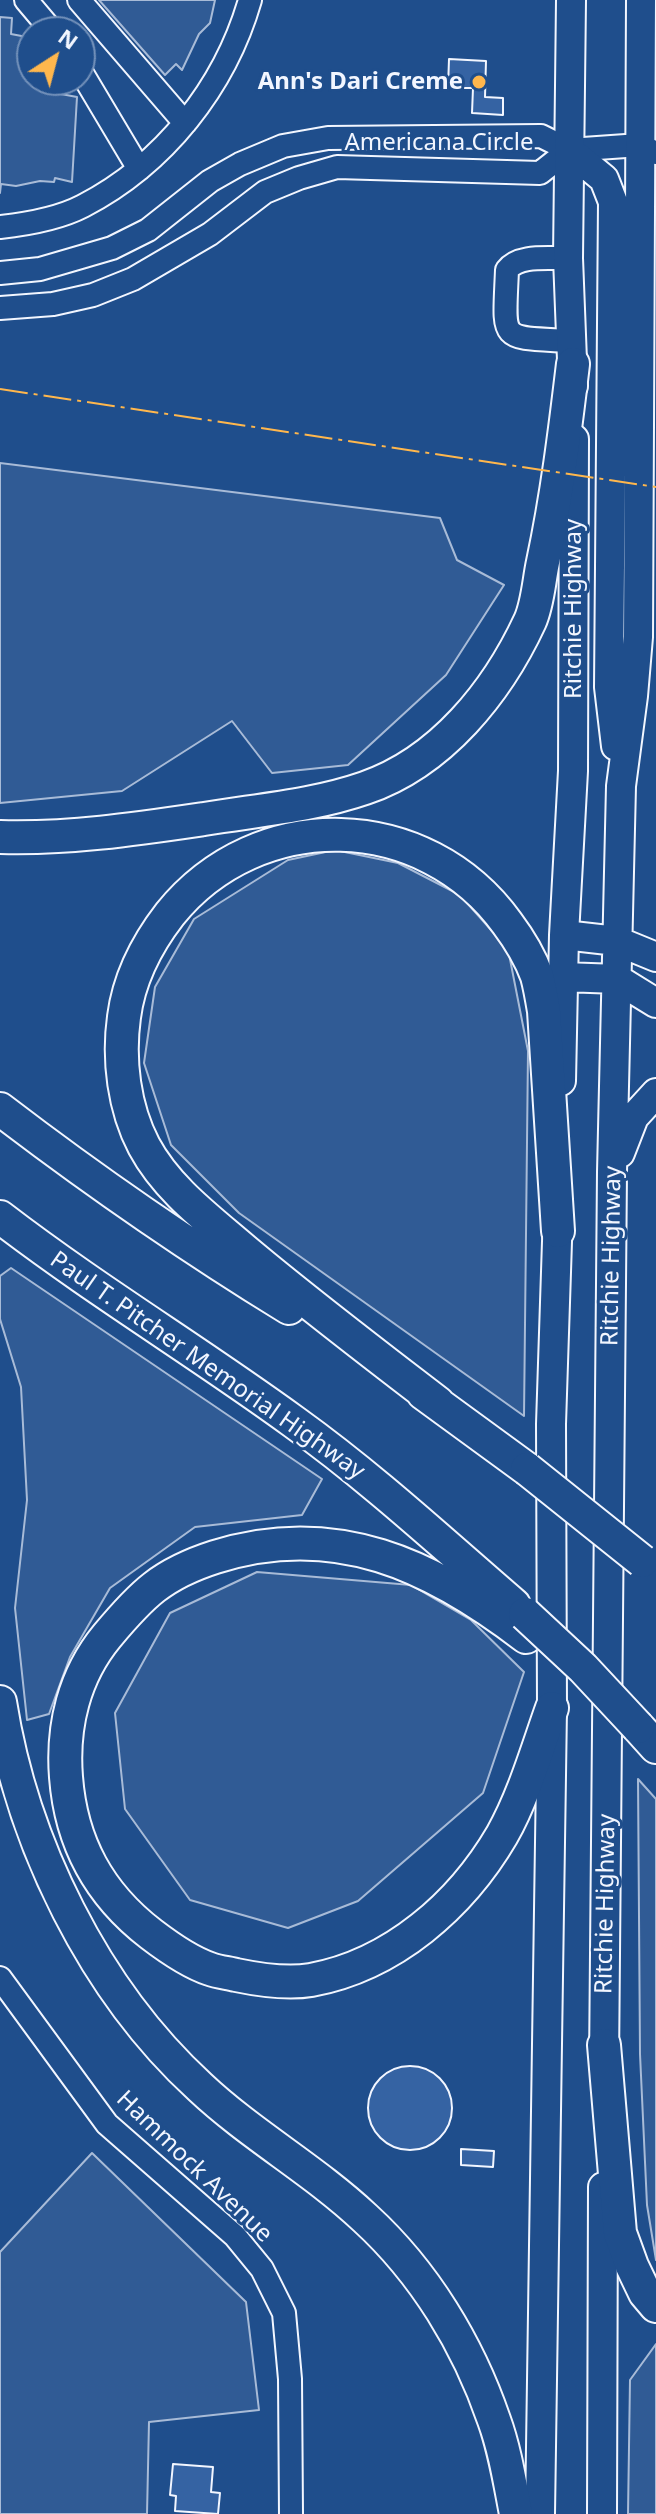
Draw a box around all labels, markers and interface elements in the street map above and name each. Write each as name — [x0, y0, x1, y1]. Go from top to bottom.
north arrow — [16, 16, 96, 96]
text: N — [53, 21, 85, 56]
place label: Ann's Dari Creme — [258, 68, 463, 96]
marker: Ann's Dari Creme — [470, 73, 488, 91]
street label: Americana Circle — [345, 129, 533, 157]
street label: Ritchie Highway — [560, 519, 588, 699]
street label: Ritchie Highway — [596, 1166, 628, 1346]
street label: Paul T. Pitcher Memorial Highway — [44, 1246, 370, 1486]
street label: Ritchie Highway — [590, 1814, 622, 1994]
street label: Hammock Avenue — [110, 2085, 278, 2249]

